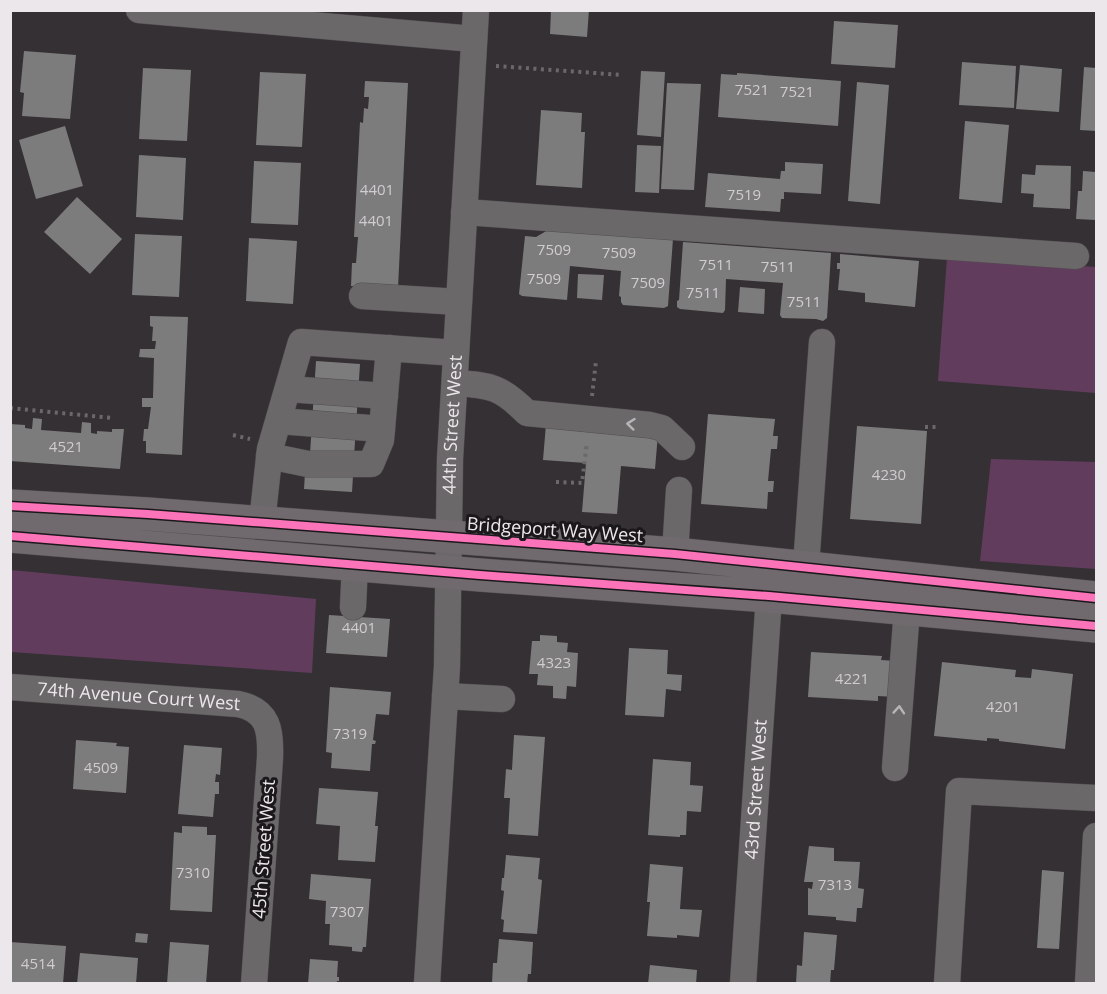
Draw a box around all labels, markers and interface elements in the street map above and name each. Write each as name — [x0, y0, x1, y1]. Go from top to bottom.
house number: 7521 — [735, 79, 769, 99]
house number: 7521 — [780, 81, 814, 101]
house number: 4401 — [360, 179, 394, 199]
house number: 7519 — [727, 184, 761, 204]
house number: 4401 — [359, 210, 393, 230]
house number: 7509 — [537, 239, 571, 259]
house number: 7509 — [602, 242, 636, 262]
house number: 7511 — [699, 254, 733, 274]
house number: 7511 — [761, 256, 795, 276]
house number: 7509 — [527, 268, 561, 288]
house number: 7509 — [631, 272, 665, 292]
house number: 7511 — [686, 282, 720, 302]
house number: 7511 — [787, 291, 821, 311]
street label: 44th Street West — [436, 354, 467, 495]
one-way arrow — [627, 418, 636, 431]
house number: 4521 — [49, 436, 83, 456]
house number: 4230 — [872, 464, 906, 484]
street label: Bridgeport Way West — [466, 511, 644, 547]
house number: 4401 — [342, 617, 376, 637]
house number: 4323 — [537, 652, 571, 672]
house number: 4221 — [835, 668, 869, 688]
street label: 74th Avenue Court West — [36, 676, 241, 715]
house number: 4201 — [986, 696, 1020, 716]
one-way arrow — [892, 706, 905, 715]
street label: 43rd Street West — [738, 719, 772, 860]
house number: 7319 — [333, 723, 367, 743]
house number: 4509 — [84, 757, 118, 777]
street label: 45th Street West — [246, 779, 280, 919]
house number: 7310 — [176, 862, 210, 882]
house number: 7313 — [818, 874, 852, 894]
house number: 7307 — [330, 901, 364, 921]
house number: 4514 — [21, 953, 56, 973]

